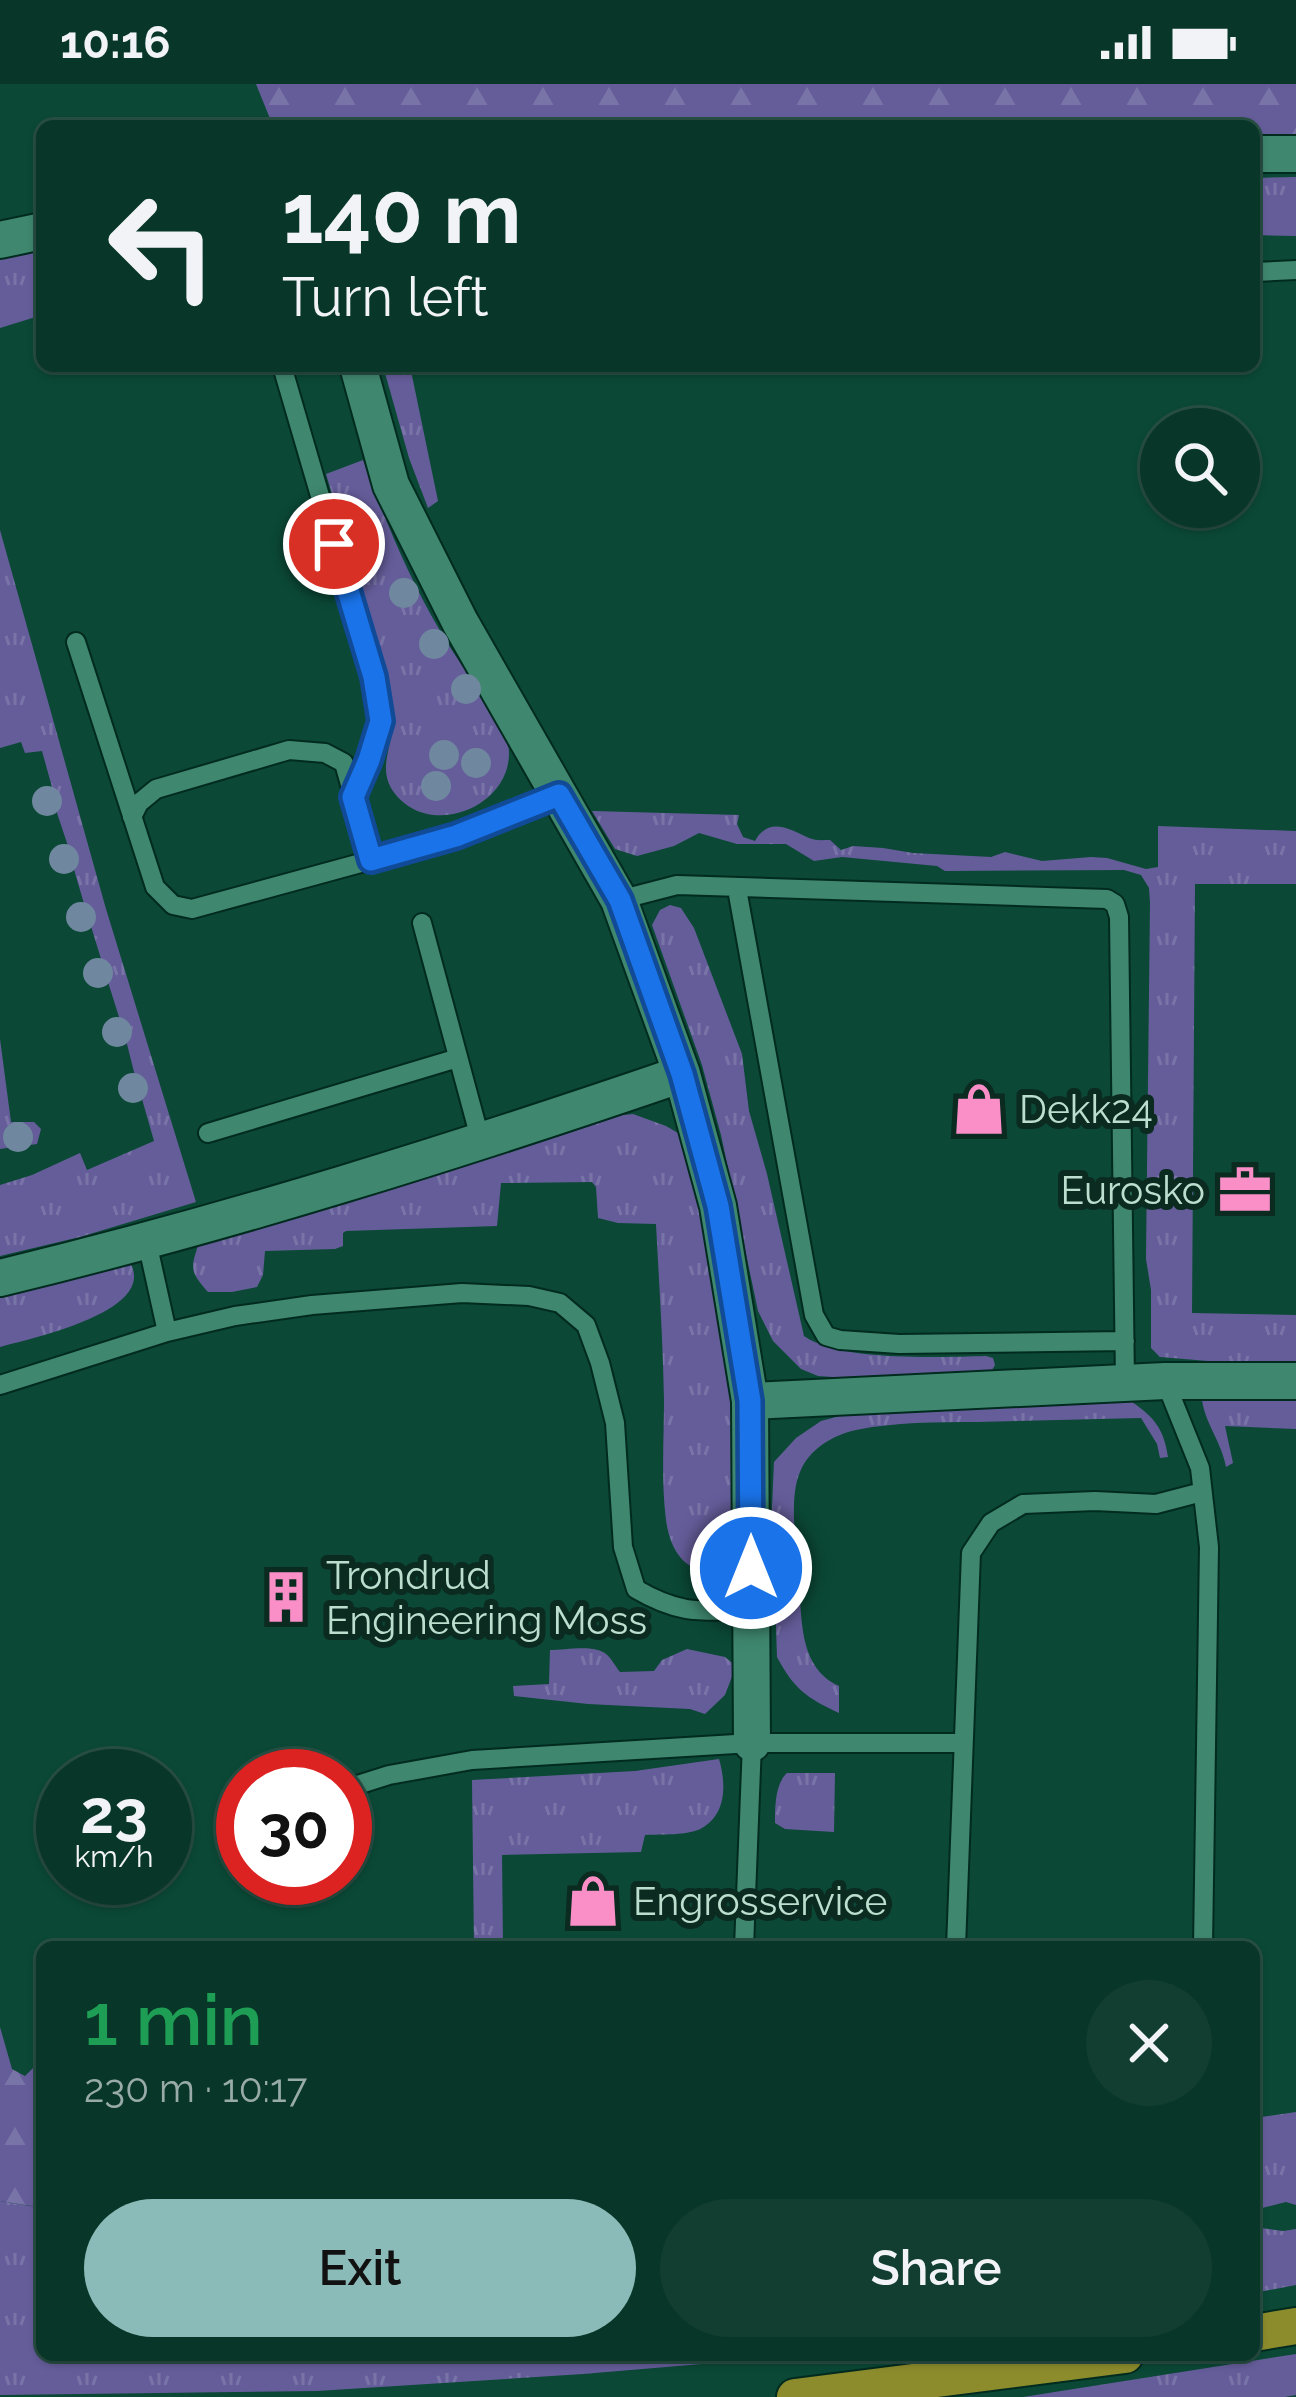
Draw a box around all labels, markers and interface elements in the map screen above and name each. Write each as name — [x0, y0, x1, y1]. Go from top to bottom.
text: 10:16 — [60, 16, 171, 69]
text: 140 m — [282, 164, 521, 263]
icon: left — [84, 168, 240, 324]
text: Turn left — [282, 265, 489, 329]
map controls — [1140, 408, 1260, 528]
button: search — [1140, 408, 1260, 528]
pin — [283, 493, 385, 595]
icon: arrive — [301, 511, 367, 577]
shop icon: Dekk24 — [950, 1080, 1008, 1138]
place label: Dekk24 — [1019, 1086, 1153, 1132]
office icon: Eurosko — [1216, 1161, 1274, 1219]
place label: Eurosko — [1061, 1167, 1205, 1213]
position arrow — [688, 1505, 814, 1631]
place label: Trondrud Engineering Moss — [326, 1552, 647, 1643]
building icon: Trondrud Engineering Moss — [257, 1568, 315, 1626]
speed limit sign: 30 — [216, 1749, 372, 1905]
text: 23 — [80, 1777, 148, 1847]
text: km/h — [74, 1839, 154, 1874]
shop icon: Engrosservice — [564, 1872, 622, 1930]
place label: Engrosservice — [633, 1878, 887, 1924]
text: 1 min — [84, 1977, 263, 2062]
button: close — [1086, 1980, 1212, 2106]
text: 230 m · 10:17 — [84, 2065, 307, 2111]
button: Exit — [84, 2199, 636, 2337]
button: Share — [660, 2199, 1212, 2337]

